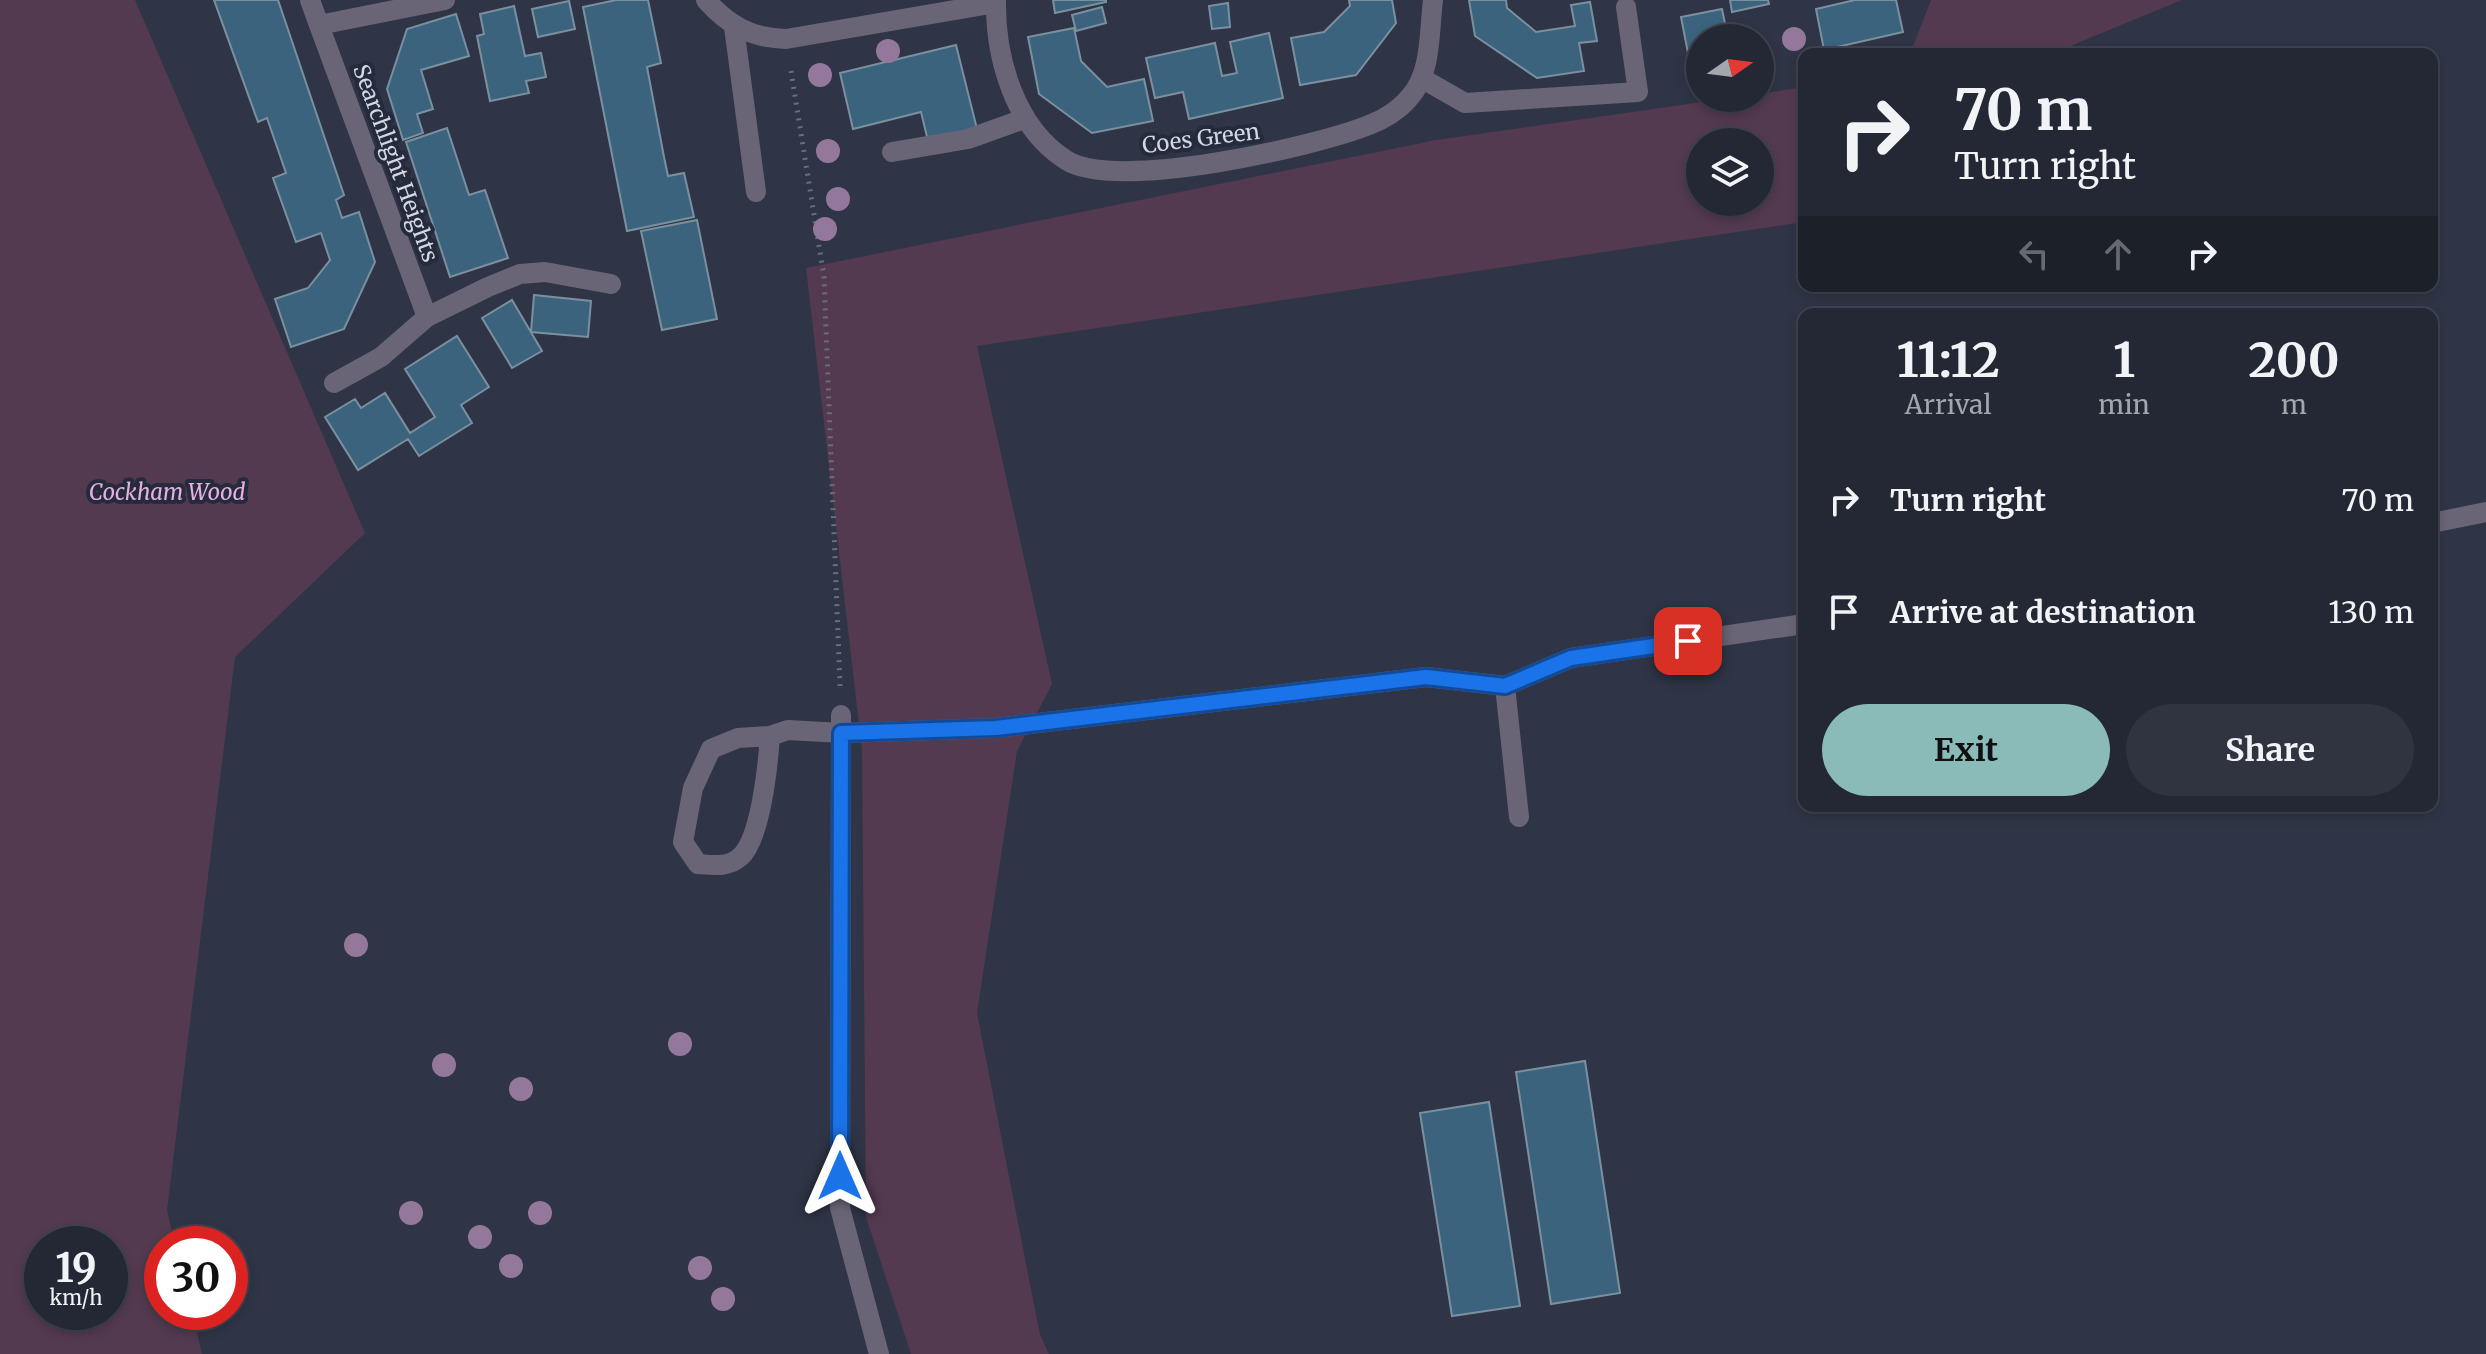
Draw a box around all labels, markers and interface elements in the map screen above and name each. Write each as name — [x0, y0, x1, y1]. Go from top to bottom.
north arrow — [1686, 24, 1774, 112]
map controls — [1686, 24, 1774, 216]
street label: Searchlight Heights — [347, 60, 445, 266]
text: 70 m — [1954, 75, 2092, 145]
icon: right — [1822, 80, 1926, 184]
street label: Coes Green — [1141, 117, 1262, 159]
button: layers — [1686, 128, 1774, 216]
text: Turn right — [1954, 144, 2136, 189]
icon: left — [2012, 232, 2056, 276]
icon: ahead — [2096, 232, 2140, 276]
icon: right — [2180, 232, 2224, 276]
text: 11:12 — [1896, 330, 2000, 390]
text: 1 — [2113, 330, 2135, 390]
text: 200 — [2248, 330, 2340, 390]
text: Arrival — [1905, 388, 1992, 421]
text: min — [2098, 388, 2150, 421]
text: m — [2281, 388, 2307, 421]
park label: Cockham Wood — [89, 478, 245, 506]
icon: right — [1822, 478, 1866, 522]
text: Turn right — [1890, 481, 2046, 519]
text: 70 m — [2341, 481, 2414, 519]
icon: arrive — [1822, 590, 1866, 634]
text: Arrive at destination — [1890, 593, 2196, 631]
text: 130 m — [2328, 593, 2414, 631]
pin — [1654, 607, 1722, 675]
icon: arrive — [1666, 619, 1710, 663]
button: Exit — [1822, 704, 2110, 796]
button: Share — [2126, 704, 2414, 796]
position arrow — [798, 1134, 882, 1218]
speed limit sign: 30 — [144, 1226, 248, 1330]
text: 19 — [55, 1243, 97, 1293]
text: km/h — [50, 1285, 102, 1310]

